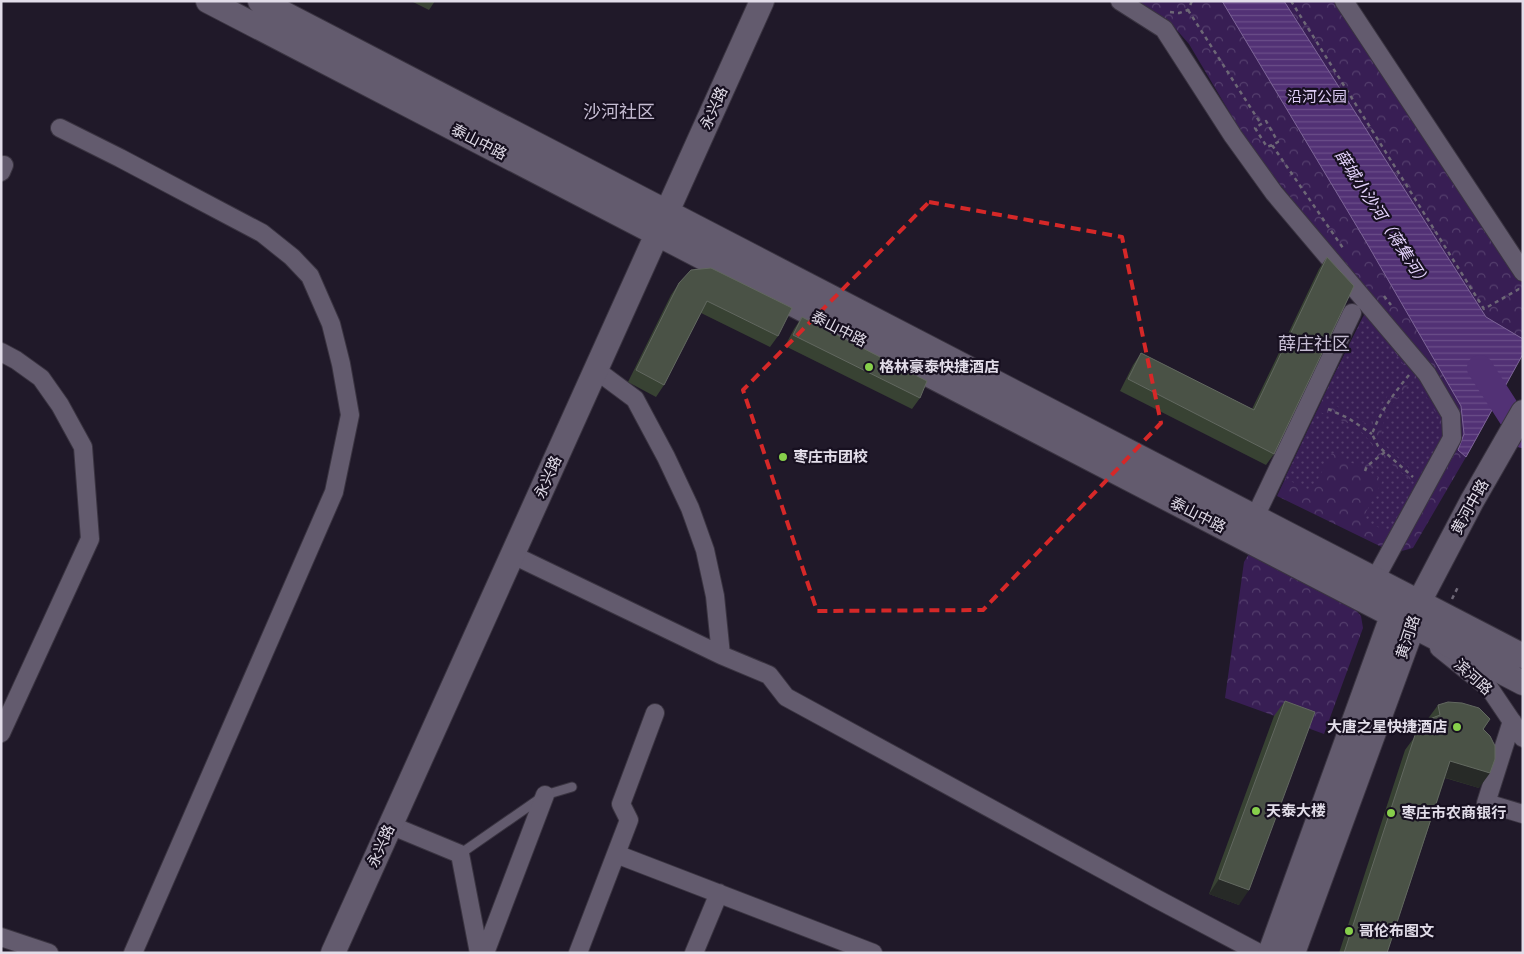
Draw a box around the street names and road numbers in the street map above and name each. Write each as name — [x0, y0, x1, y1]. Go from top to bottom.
street label: 永兴路 — [697, 84, 731, 132]
street label: 泰山中路 — [448, 120, 510, 164]
street label: 泰山中路 — [808, 307, 870, 351]
street label: 永兴路 — [531, 453, 565, 501]
street label: 黄河中路 — [1448, 476, 1492, 538]
street label: 泰山中路 — [1167, 493, 1229, 537]
street label: 黄河路 — [1392, 613, 1424, 661]
street label: 滨河路 — [1450, 655, 1496, 699]
street label: 永兴路 — [364, 822, 398, 870]

